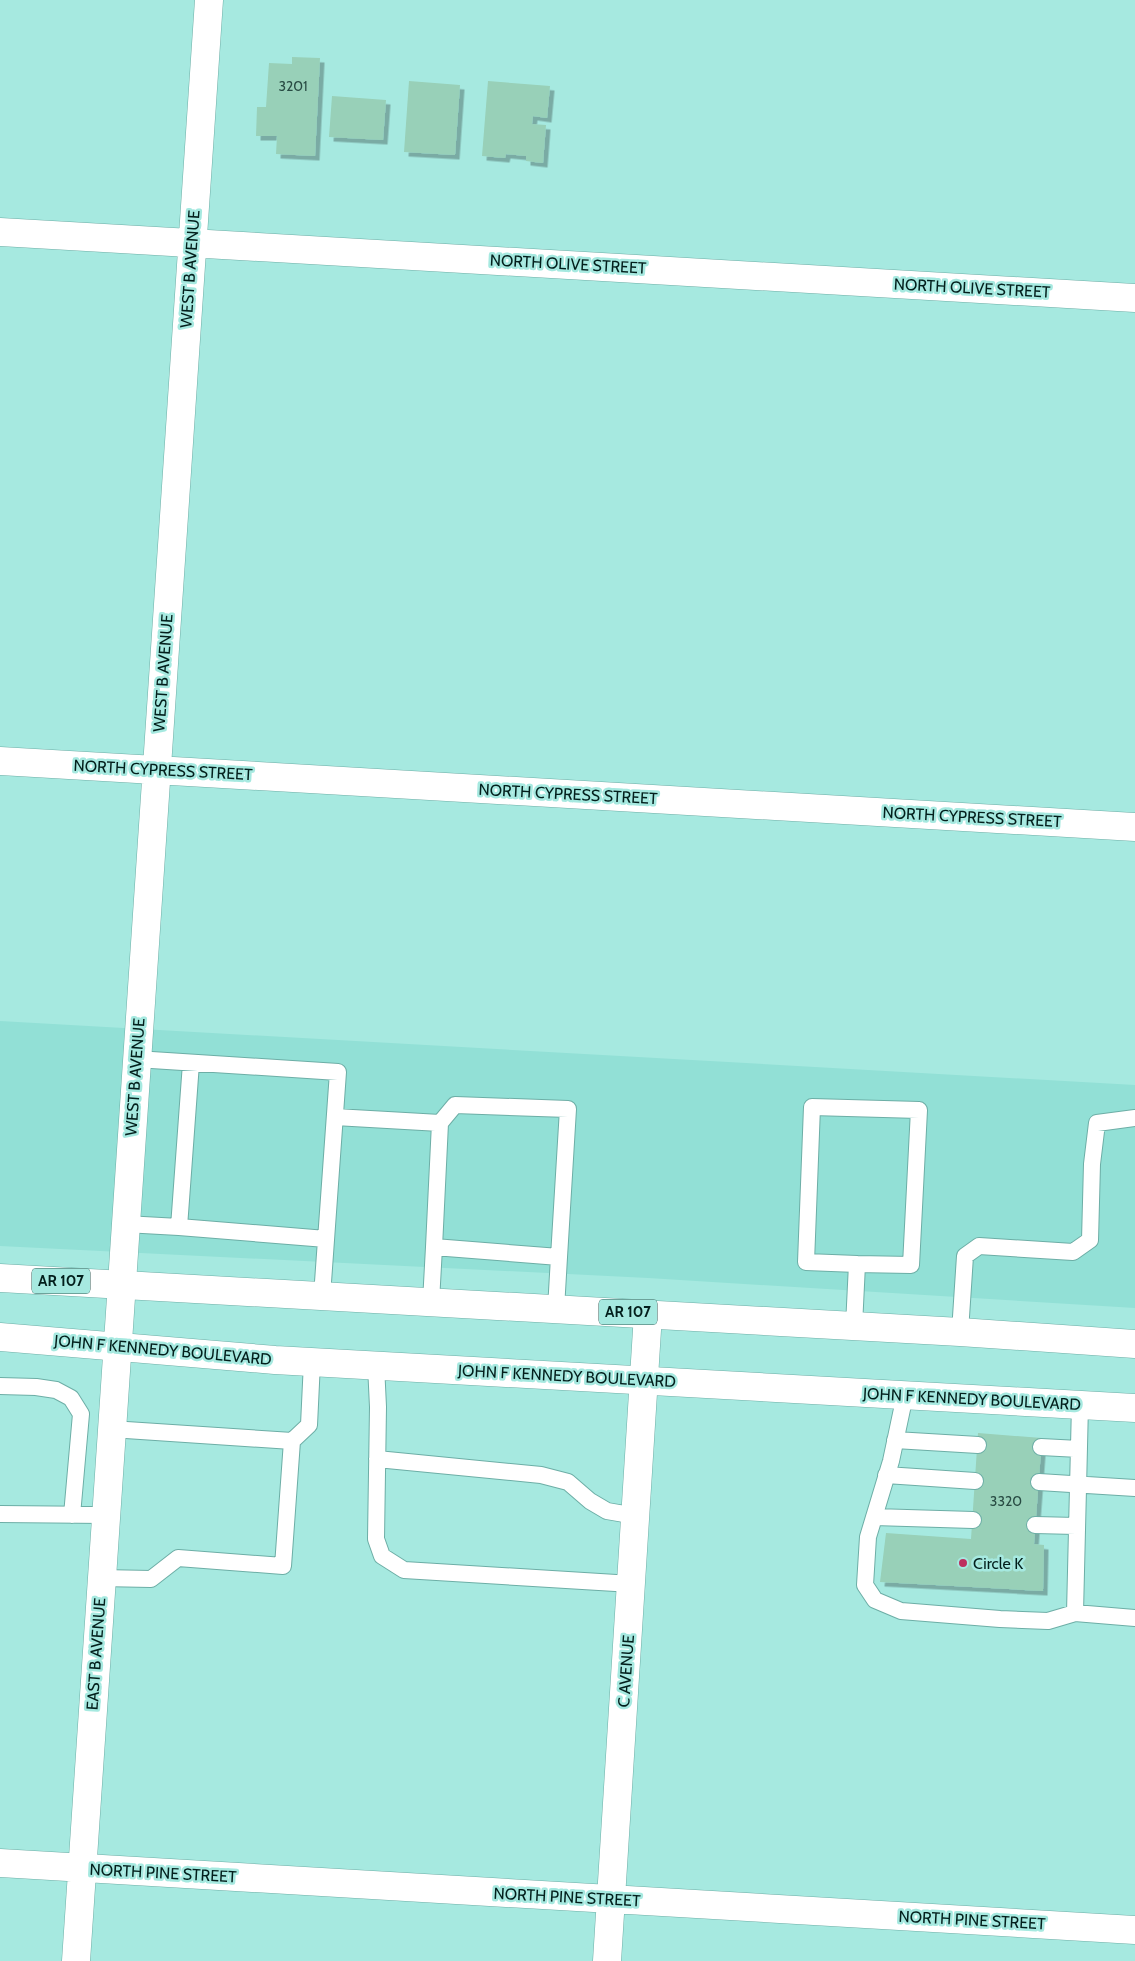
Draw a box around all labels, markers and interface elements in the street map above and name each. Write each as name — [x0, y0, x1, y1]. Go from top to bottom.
house number: 3201 — [278, 77, 308, 95]
street label: WEST B AVENUE — [176, 209, 204, 329]
street label: NORTH OLIVE STREET — [489, 250, 647, 278]
street label: NORTH OLIVE STREET — [893, 274, 1051, 302]
street label: WEST B AVENUE — [149, 613, 177, 733]
street label: NORTH CYPRESS STREET — [73, 756, 253, 784]
street label: NORTH CYPRESS STREET — [478, 780, 658, 808]
street label: NORTH CYPRESS STREET — [882, 803, 1062, 831]
street label: WEST B AVENUE — [121, 1017, 149, 1137]
road number: AR 107 — [32, 1268, 90, 1294]
road number: AR 107 — [599, 1300, 657, 1324]
street label: JOHN F KENNEDY BOULEVARD — [53, 1331, 272, 1369]
street label: JOHN F KENNEDY BOULEVARD — [457, 1361, 676, 1391]
street label: JOHN F KENNEDY BOULEVARD — [862, 1384, 1081, 1414]
house number: 3320 — [990, 1492, 1022, 1510]
place label: Circle K — [973, 1554, 1023, 1573]
marker: Circle K — [957, 1557, 969, 1569]
street label: EAST B AVENUE — [83, 1597, 109, 1711]
street label: C AVENUE — [614, 1634, 638, 1708]
street label: NORTH PINE STREET — [89, 1860, 237, 1886]
street label: NORTH PINE STREET — [493, 1884, 641, 1910]
street label: NORTH PINE STREET — [898, 1907, 1046, 1933]

